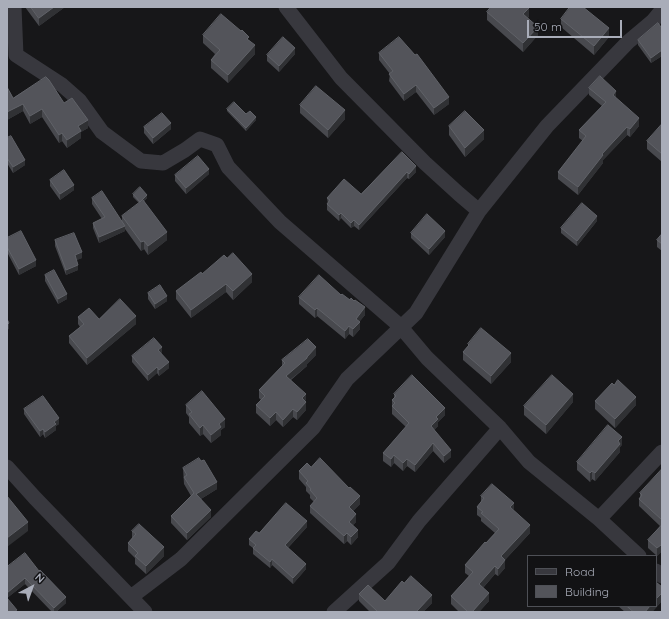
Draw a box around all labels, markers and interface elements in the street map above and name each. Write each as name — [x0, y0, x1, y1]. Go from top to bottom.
scale bar — [529, 12, 624, 38]
text: 50 m — [534, 19, 562, 34]
legend — [527, 555, 657, 607]
text: Road — [565, 564, 595, 579]
north arrow — [12, 567, 52, 607]
text: N — [32, 570, 48, 586]
text: Building — [565, 584, 609, 599]

